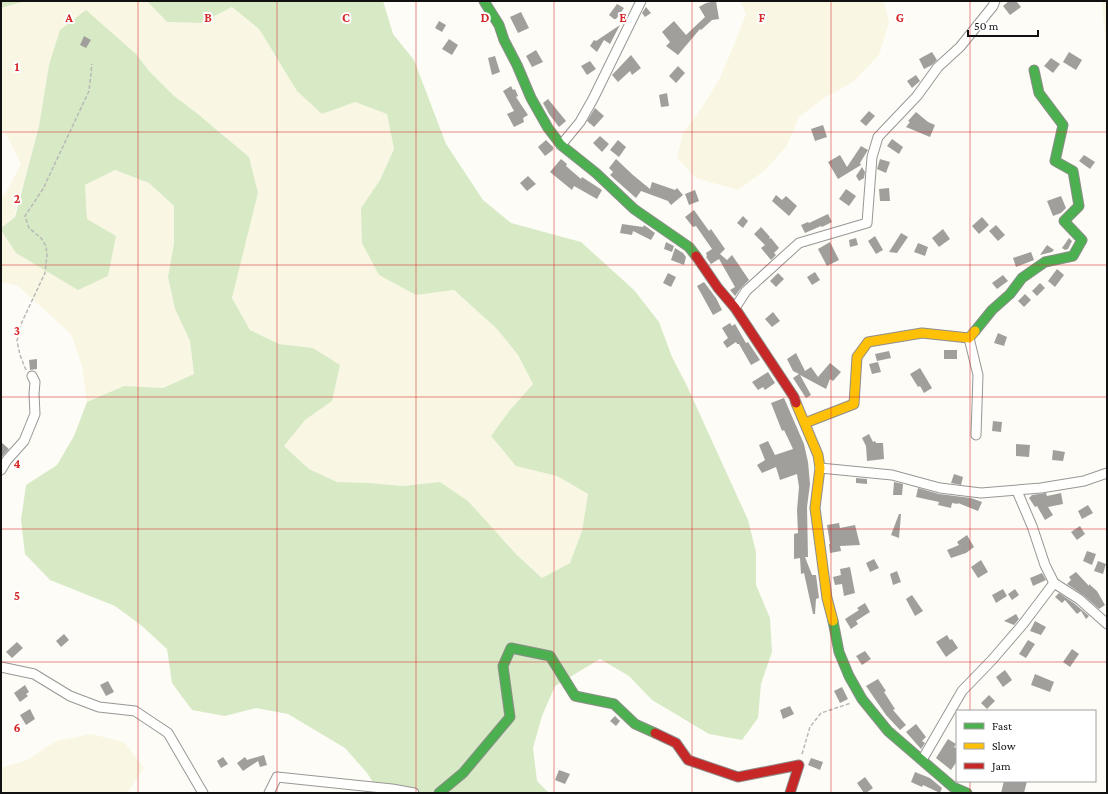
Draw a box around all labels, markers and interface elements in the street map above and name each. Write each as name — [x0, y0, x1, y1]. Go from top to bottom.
text: A — [64, 10, 73, 25]
text: B — [204, 10, 212, 25]
text: C — [342, 10, 350, 25]
text: D — [481, 10, 490, 25]
text: E — [619, 10, 627, 25]
text: F — [759, 10, 766, 25]
text: G — [896, 10, 904, 25]
scale bar — [968, 12, 1038, 38]
text: 50 m — [974, 19, 999, 33]
text: 1 — [15, 59, 20, 74]
text: 2 — [14, 191, 21, 206]
text: 3 — [14, 323, 20, 338]
text: 4 — [13, 456, 21, 471]
text: 5 — [14, 588, 20, 603]
legend — [956, 710, 1096, 782]
text: Fast — [992, 719, 1013, 733]
text: 6 — [13, 720, 21, 735]
text: Slow — [992, 739, 1016, 753]
text: Jam — [991, 759, 1011, 773]

